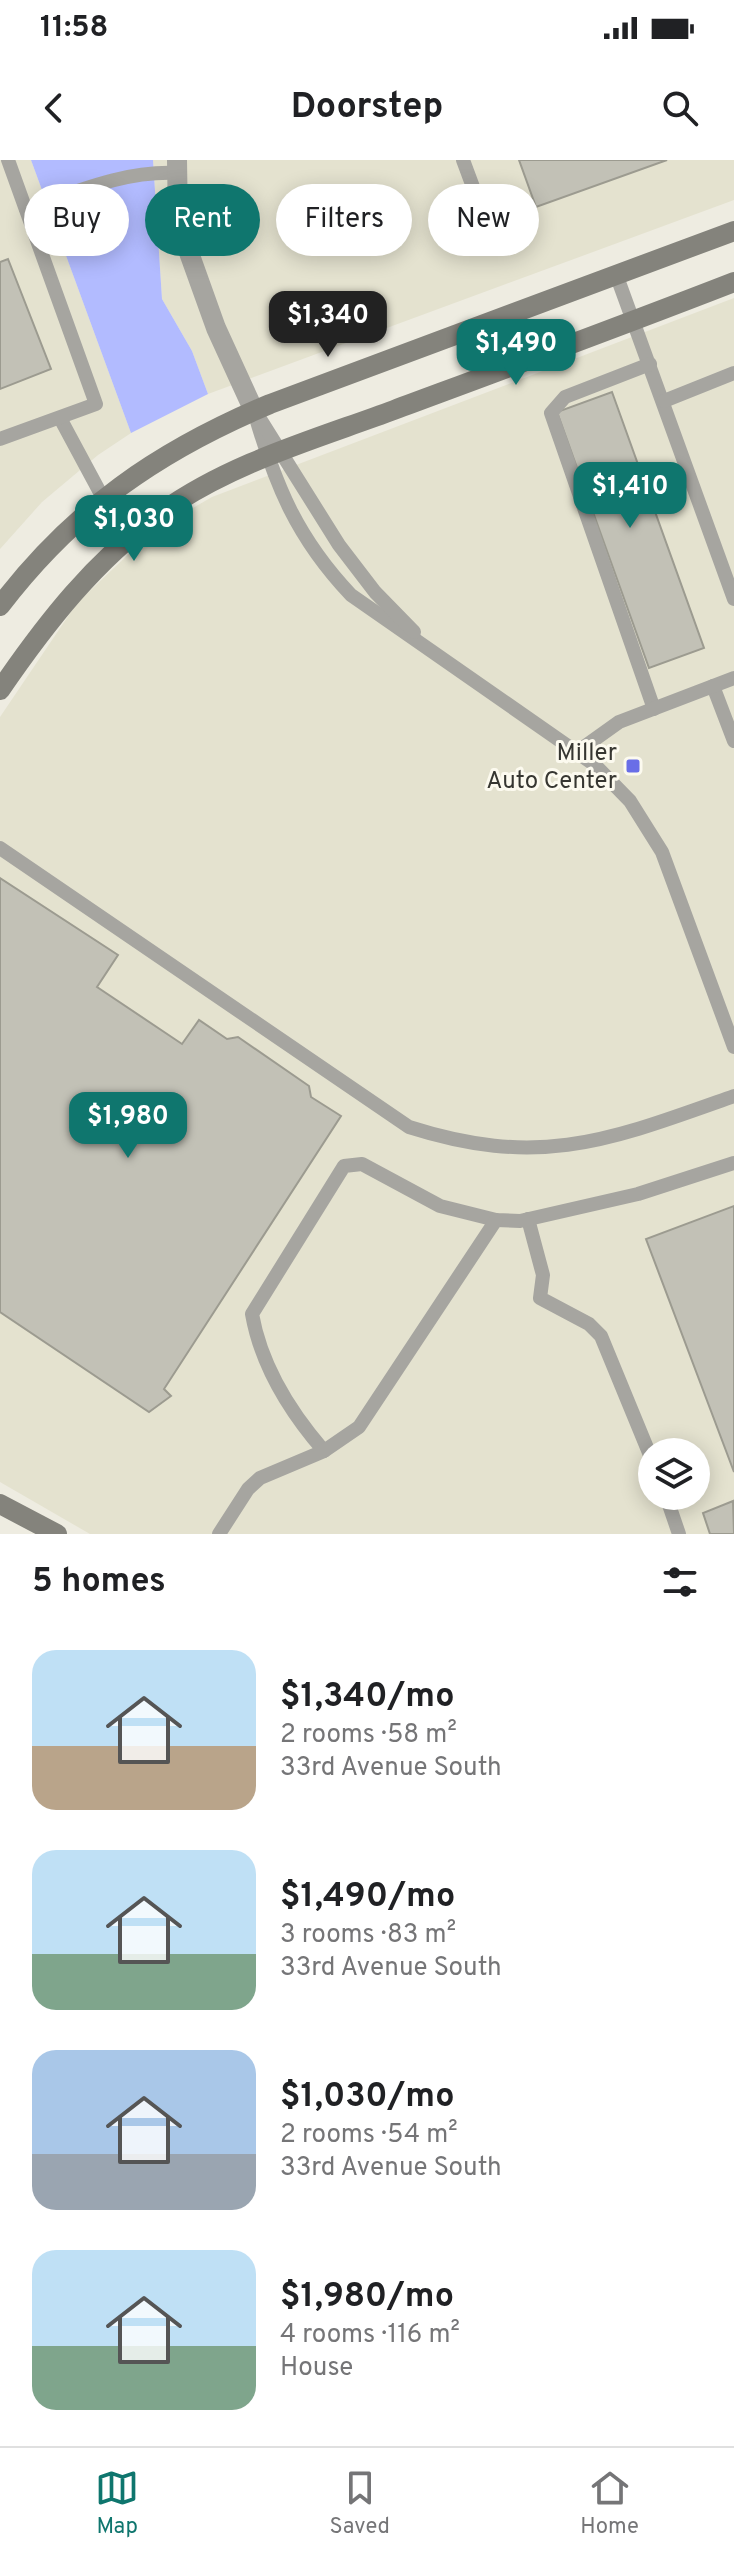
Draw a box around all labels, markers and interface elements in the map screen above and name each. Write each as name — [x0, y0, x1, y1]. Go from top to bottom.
text: 11:58 — [40, 10, 109, 47]
text: Doorstep — [291, 85, 443, 131]
icon: back — [32, 86, 76, 130]
icon: search — [658, 86, 702, 130]
chip: Buy — [24, 184, 129, 256]
chip: Rent — [145, 184, 260, 256]
chip: Filters — [276, 184, 412, 256]
chip: New — [428, 184, 539, 256]
pin: $1,340 — [263, 291, 393, 359]
text: $1,340 — [287, 300, 369, 333]
pin: $1,490 — [451, 319, 581, 387]
text: $1,490 — [475, 328, 557, 361]
pin: $1,410 — [565, 462, 695, 530]
text: $1,410 — [591, 471, 669, 504]
pin: $1,030 — [69, 495, 199, 563]
text: $1,030 — [93, 504, 175, 537]
place label: Miller Auto Center — [486, 739, 617, 797]
marker: Miller Auto Center — [624, 757, 642, 775]
pin: $1,980 — [63, 1092, 193, 1160]
text: $1,980 — [87, 1101, 169, 1134]
map controls — [638, 1438, 710, 1510]
button: layers — [638, 1438, 710, 1510]
icon: filters — [658, 1560, 702, 1604]
text: 5 homes — [32, 1561, 166, 1604]
text: $1,340/mo — [280, 1676, 455, 1719]
icon: home — [96, 1682, 192, 1778]
text: 2 rooms · 58 m² — [280, 1719, 457, 1752]
text: 33rd Avenue South — [280, 1752, 502, 1785]
text: $1,490/mo — [280, 1876, 455, 1919]
icon: home — [96, 1882, 192, 1978]
text: 3 rooms · 83 m² — [280, 1919, 456, 1952]
text: 33rd Avenue South — [280, 1952, 502, 1985]
text: $1,030/mo — [280, 2076, 455, 2119]
icon: home — [96, 2082, 192, 2178]
text: 2 rooms · 54 m² — [280, 2119, 458, 2152]
text: 33rd Avenue South — [280, 2152, 502, 2185]
text: $1,980/mo — [280, 2276, 454, 2319]
icon: home — [96, 2282, 192, 2378]
text: 4 rooms · 116 m² — [280, 2319, 460, 2352]
text: House — [280, 2352, 353, 2385]
tab: Map — [95, 2466, 139, 2541]
tab: Saved — [330, 2466, 390, 2541]
tab: Home — [580, 2466, 639, 2541]

